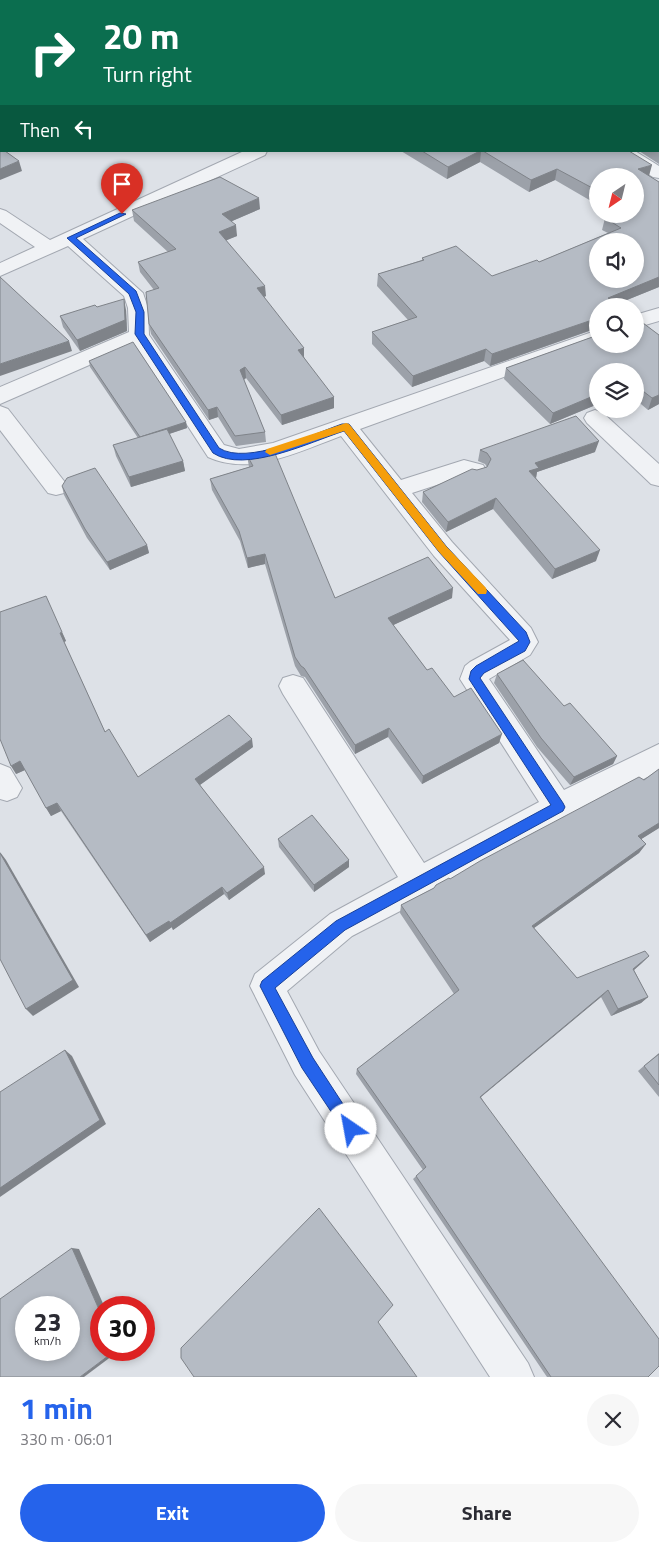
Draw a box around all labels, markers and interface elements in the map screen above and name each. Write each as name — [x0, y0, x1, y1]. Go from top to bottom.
text: 20 m — [103, 9, 179, 63]
icon: right — [20, 20, 85, 85]
text: Turn right — [103, 57, 192, 91]
text: Then — [20, 115, 60, 144]
icon: left — [70, 115, 98, 143]
pin — [101, 163, 143, 214]
north arrow — [589, 168, 644, 222]
map controls — [589, 168, 644, 418]
icon: arrive — [108, 170, 136, 198]
button: sound — [589, 233, 644, 288]
button: search — [589, 298, 644, 353]
button: layers — [589, 363, 644, 418]
position arrow — [324, 1102, 376, 1154]
speed limit sign: 30 — [90, 1296, 155, 1361]
text: 23 — [33, 1303, 62, 1341]
text: km/h — [34, 1331, 61, 1350]
text: 1 min — [20, 1385, 93, 1431]
button: close — [587, 1394, 639, 1446]
text: 330 m · 06:01 — [20, 1427, 114, 1451]
button: Exit — [20, 1484, 325, 1542]
button: Share — [335, 1484, 639, 1542]

